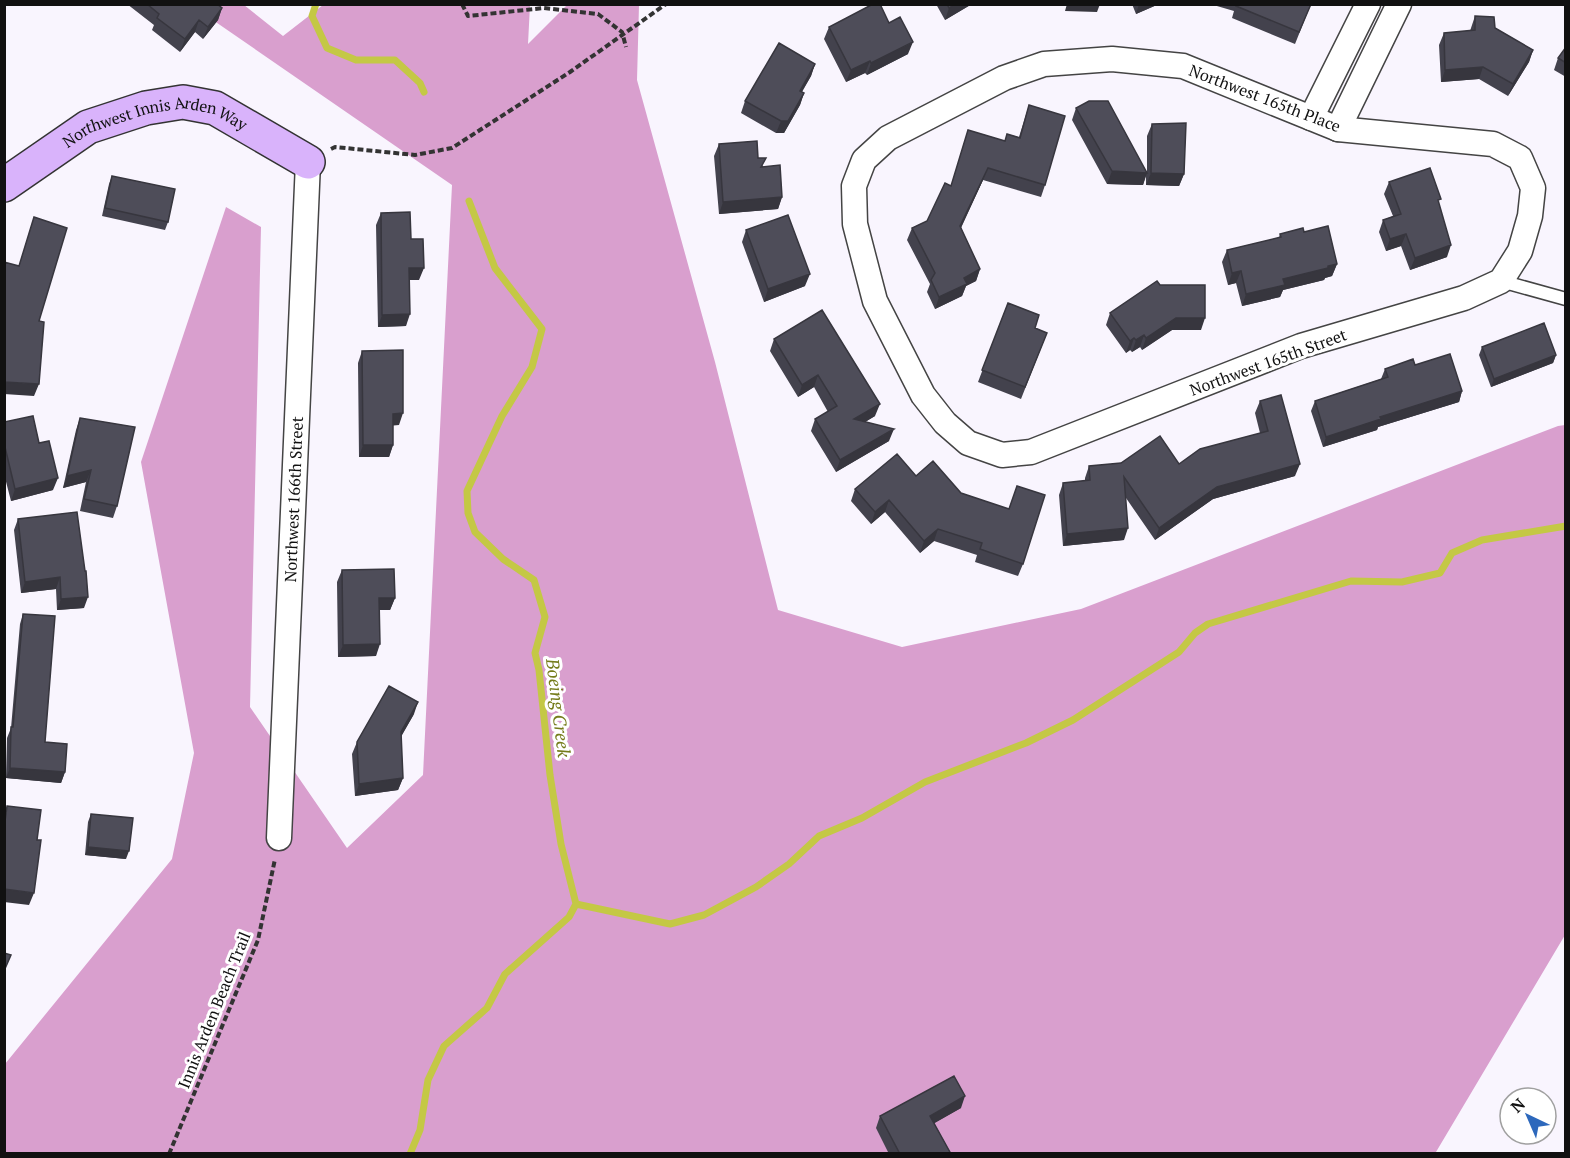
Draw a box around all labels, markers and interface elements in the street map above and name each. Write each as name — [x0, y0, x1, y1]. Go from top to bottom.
street label: Northwest 165th Place — [1186, 59, 1344, 137]
street label: Northwest Innis Arden Way — [58, 91, 252, 153]
street label: Northwest 165th Street — [1186, 323, 1350, 401]
street label: Northwest 166th Street — [279, 416, 308, 583]
water label: Boeing Creek — [541, 656, 577, 759]
street label: Innis Arden Beach Trail — [172, 928, 256, 1092]
north arrow — [1498, 1086, 1558, 1146]
text: N — [1506, 1093, 1530, 1117]

